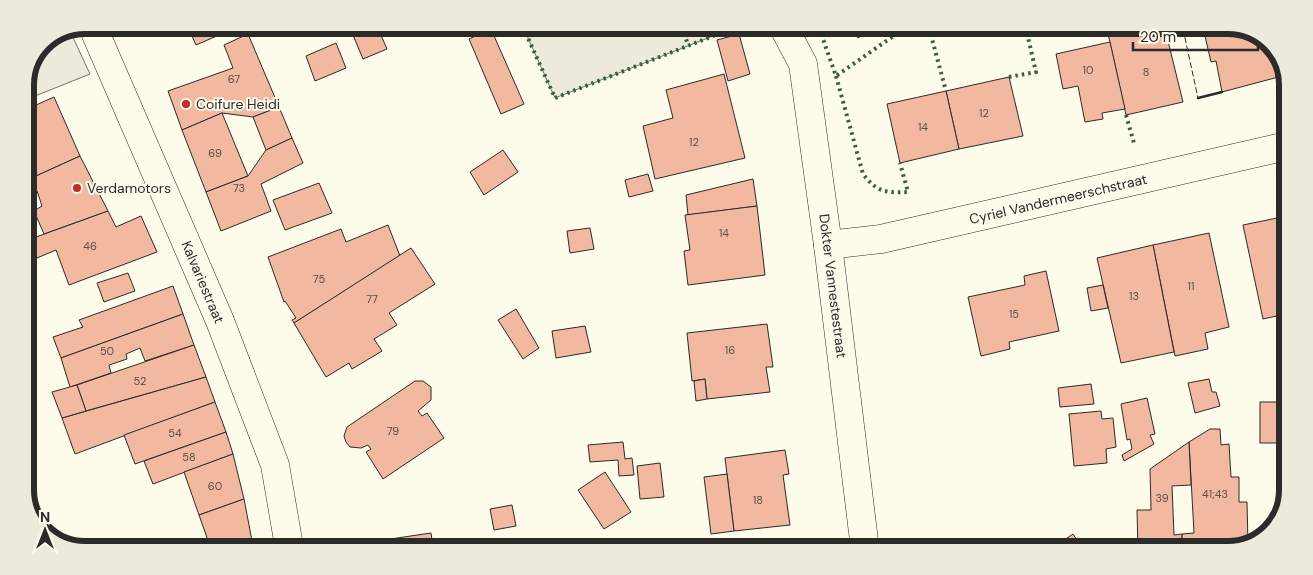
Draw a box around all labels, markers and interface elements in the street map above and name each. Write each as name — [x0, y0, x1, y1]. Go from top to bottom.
scale bar — [1133, 20, 1258, 52]
text: 20 m — [1140, 27, 1176, 47]
house number: 10 — [1083, 63, 1093, 77]
house number: 8 — [1143, 65, 1149, 79]
house number: 67 — [228, 72, 240, 86]
place label: Coifure Heidi — [196, 95, 280, 113]
marker: Coifure Heidi — [180, 98, 192, 110]
house number: 12 — [979, 106, 989, 120]
house number: 14 — [918, 120, 928, 134]
house number: 12 — [689, 135, 699, 149]
house number: 69 — [208, 146, 222, 160]
street label: Cyriel Vandermeerschstraat — [967, 170, 1149, 228]
place label: Verdamotors — [87, 179, 171, 197]
house number: 73 — [233, 181, 245, 195]
marker: Verdamotors — [71, 182, 83, 194]
street label: Dokter Vannestestraat — [815, 213, 851, 359]
house number: 14 — [719, 226, 729, 240]
street label: Kalvariestraat — [178, 238, 228, 326]
house number: 46 — [83, 239, 97, 253]
house number: 75 — [313, 272, 325, 286]
house number: 11 — [1188, 279, 1194, 293]
house number: 13 — [1129, 289, 1139, 303]
house number: 77 — [366, 292, 378, 306]
house number: 15 — [1009, 307, 1019, 321]
house number: 16 — [725, 343, 735, 357]
house number: 50 — [100, 344, 114, 358]
house number: 52 — [134, 374, 146, 388]
house number: 79 — [387, 424, 399, 438]
house number: 54 — [168, 426, 182, 440]
house number: 58 — [182, 450, 196, 464]
house number: 60 — [208, 479, 222, 493]
house number: 41;43 — [1202, 487, 1228, 501]
house number: 39 — [1155, 491, 1169, 505]
house number: 18 — [753, 493, 763, 507]
north arrow — [20, 505, 70, 555]
text: N — [40, 508, 50, 526]

